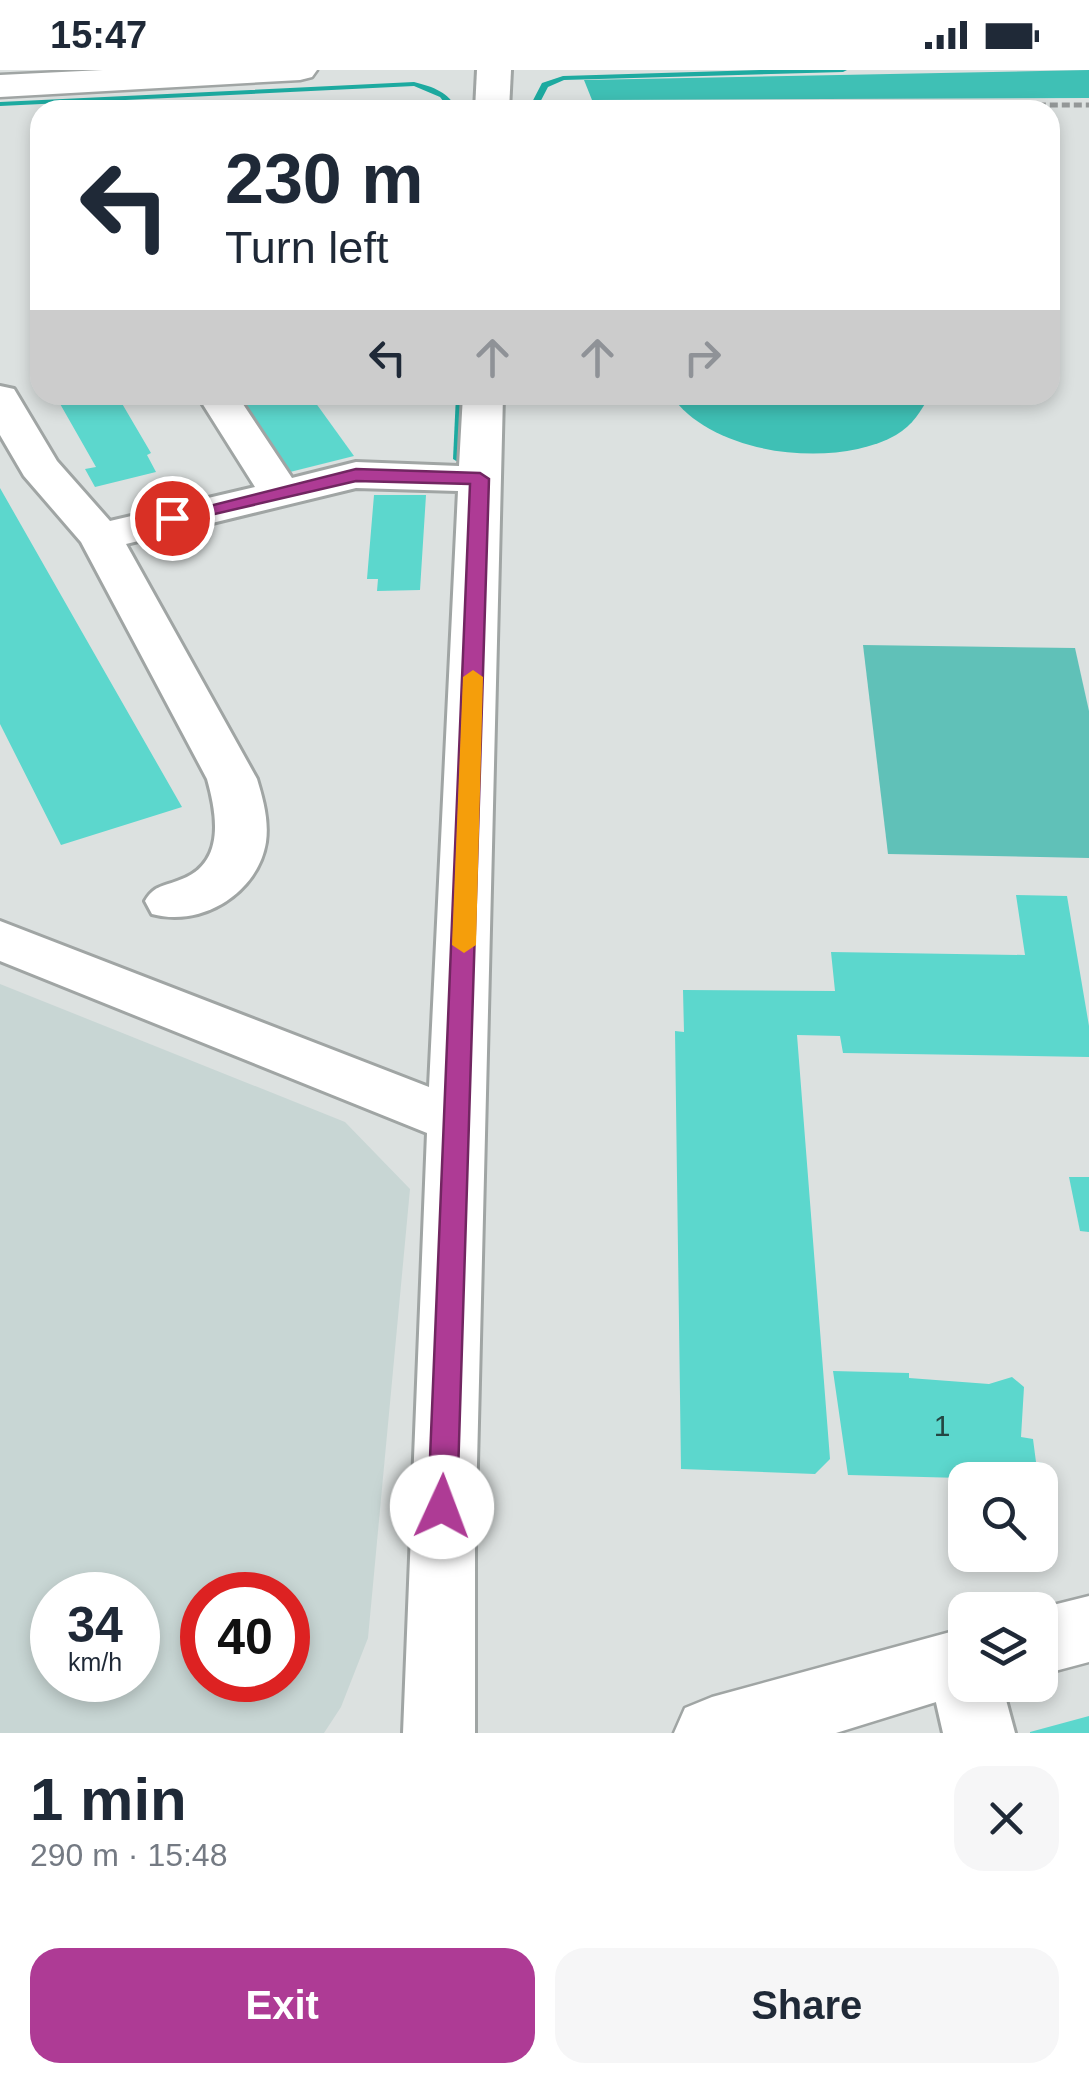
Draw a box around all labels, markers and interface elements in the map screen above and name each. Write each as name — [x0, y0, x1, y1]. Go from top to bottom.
text: 15:47 — [50, 14, 147, 56]
icon: left — [60, 140, 190, 270]
text: 230 m — [225, 140, 423, 218]
text: Turn left — [225, 222, 388, 273]
icon: left — [360, 330, 415, 385]
icon: ahead — [465, 330, 520, 385]
icon: ahead — [570, 330, 625, 385]
icon: right — [675, 330, 730, 385]
pin — [130, 476, 215, 561]
icon: arrive — [145, 491, 200, 546]
house number: 1 — [934, 1409, 950, 1442]
position arrow — [390, 1455, 494, 1559]
map controls — [948, 1462, 1058, 1702]
button: search — [948, 1462, 1058, 1572]
speed limit sign: 40 — [180, 1572, 310, 1702]
button: layers — [948, 1592, 1058, 1702]
text: 34 — [67, 1597, 123, 1653]
text: km/h — [68, 1648, 122, 1676]
text: 1 min — [30, 1766, 187, 1833]
button: close — [954, 1766, 1059, 1871]
text: 290 m · 15:48 — [30, 1837, 227, 1873]
button: Exit — [30, 1948, 535, 2063]
button: Share — [555, 1948, 1059, 2063]

